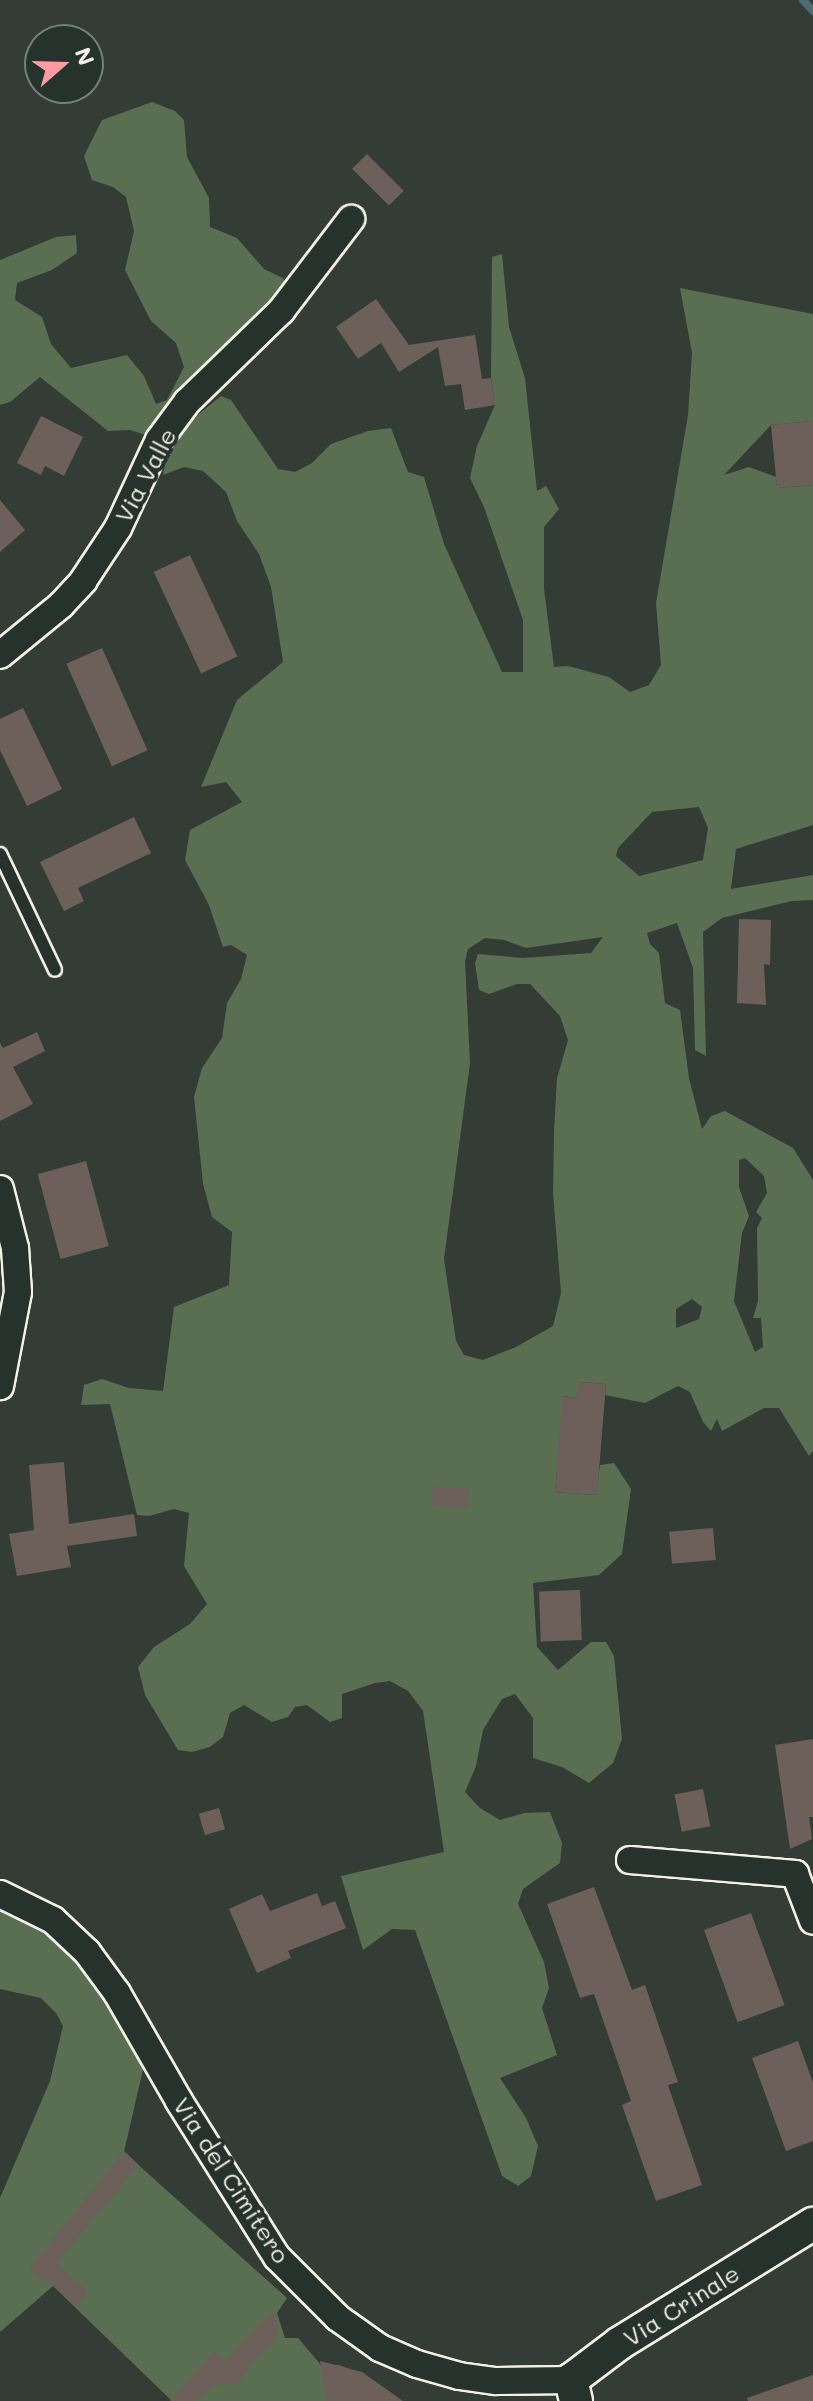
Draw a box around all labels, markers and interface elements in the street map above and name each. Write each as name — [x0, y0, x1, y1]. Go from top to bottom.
north arrow — [24, 24, 104, 104]
text: N — [69, 43, 102, 69]
street label: Via Valle — [108, 423, 182, 527]
street label: Via del Cimitero — [168, 2092, 296, 2268]
street label: Via Crinale — [618, 2258, 744, 2352]

